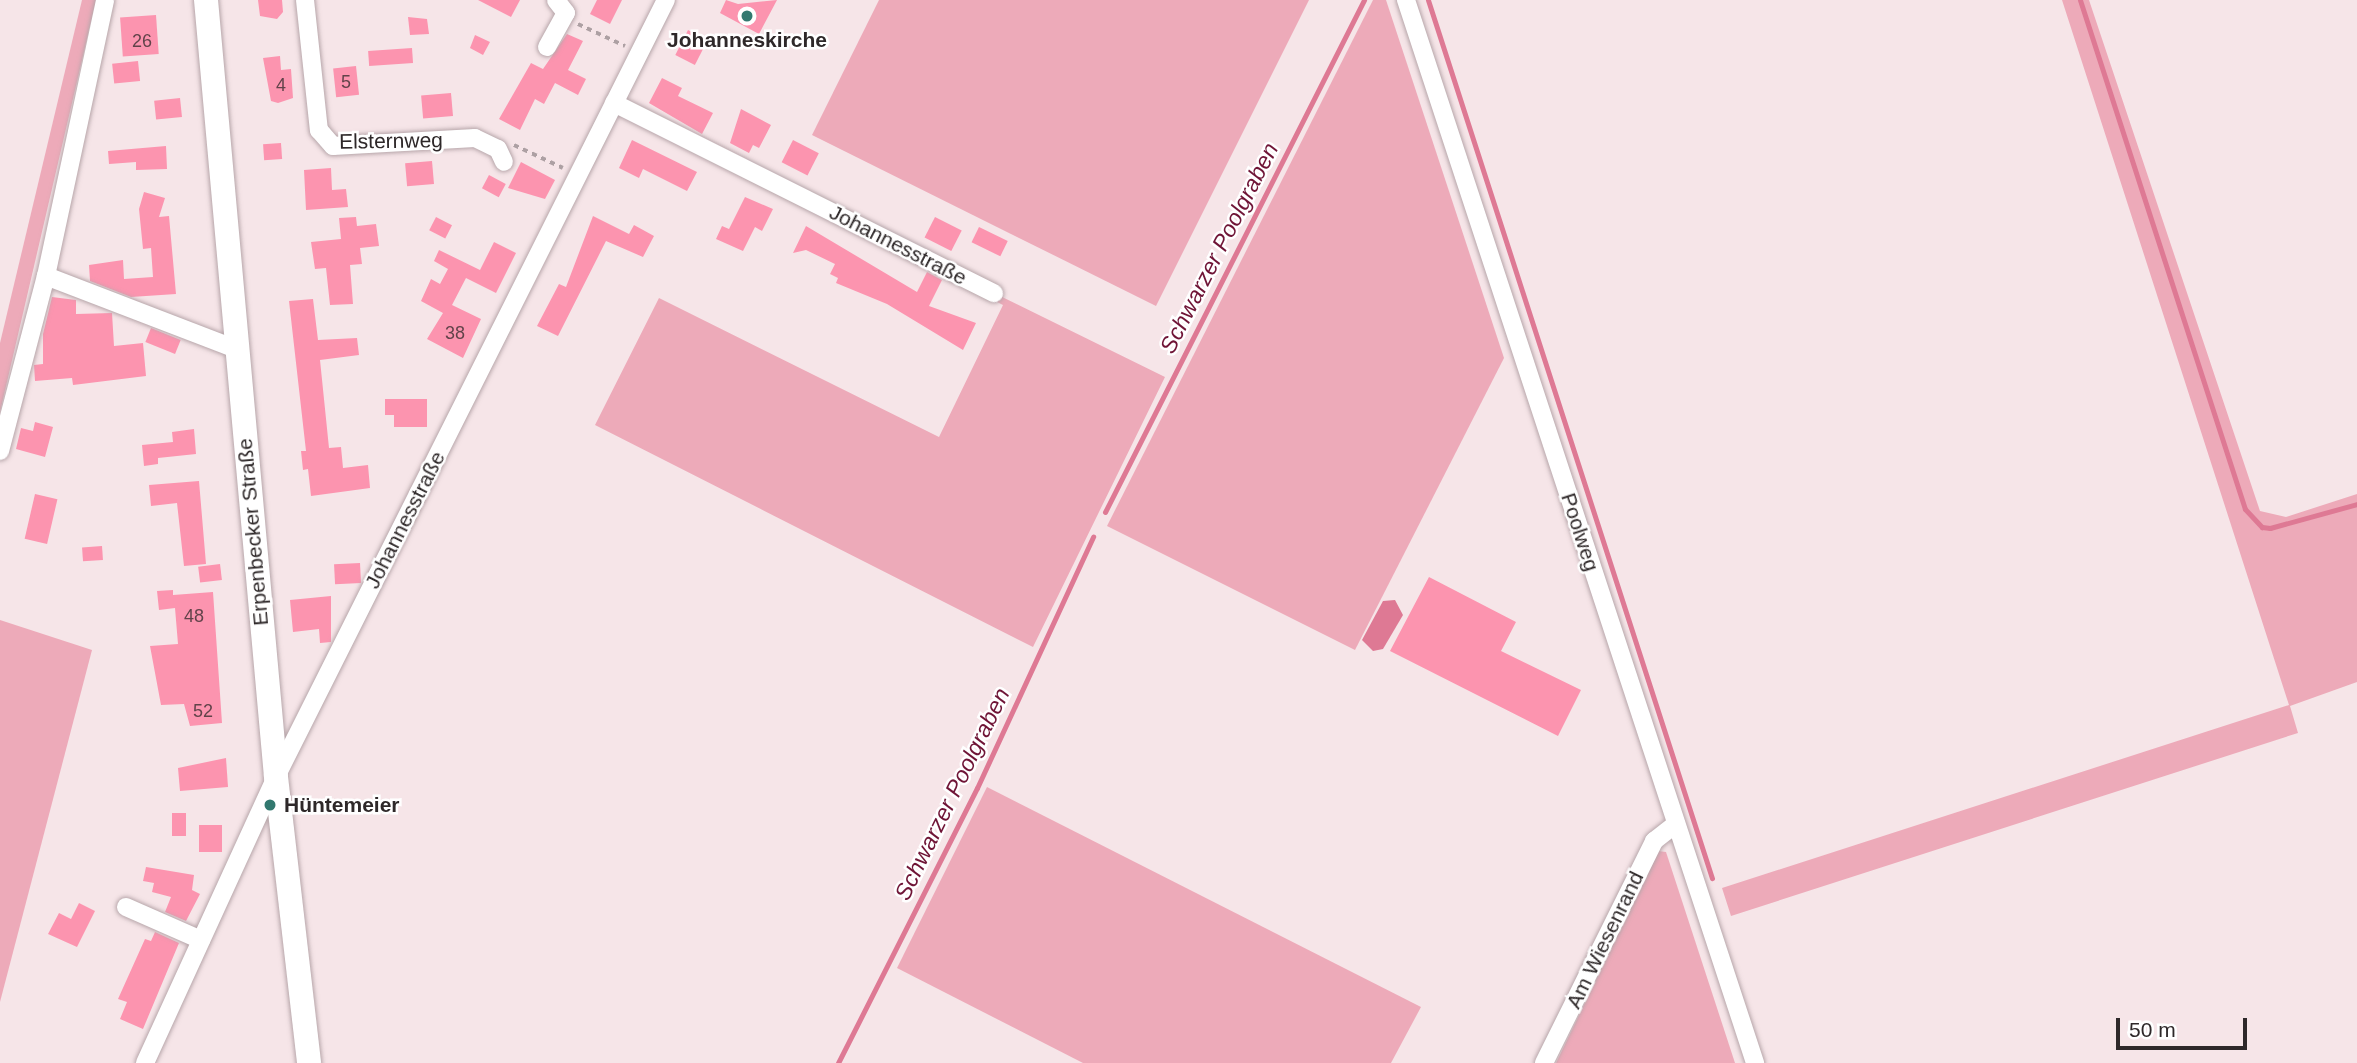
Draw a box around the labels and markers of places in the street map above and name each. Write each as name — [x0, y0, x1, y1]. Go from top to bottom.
marker: Johanneskirche — [739, 8, 755, 24]
place label: Johanneskirche — [667, 27, 827, 53]
place label: Hüntemeier — [284, 792, 400, 818]
marker: Hüntemeier — [262, 797, 278, 813]

